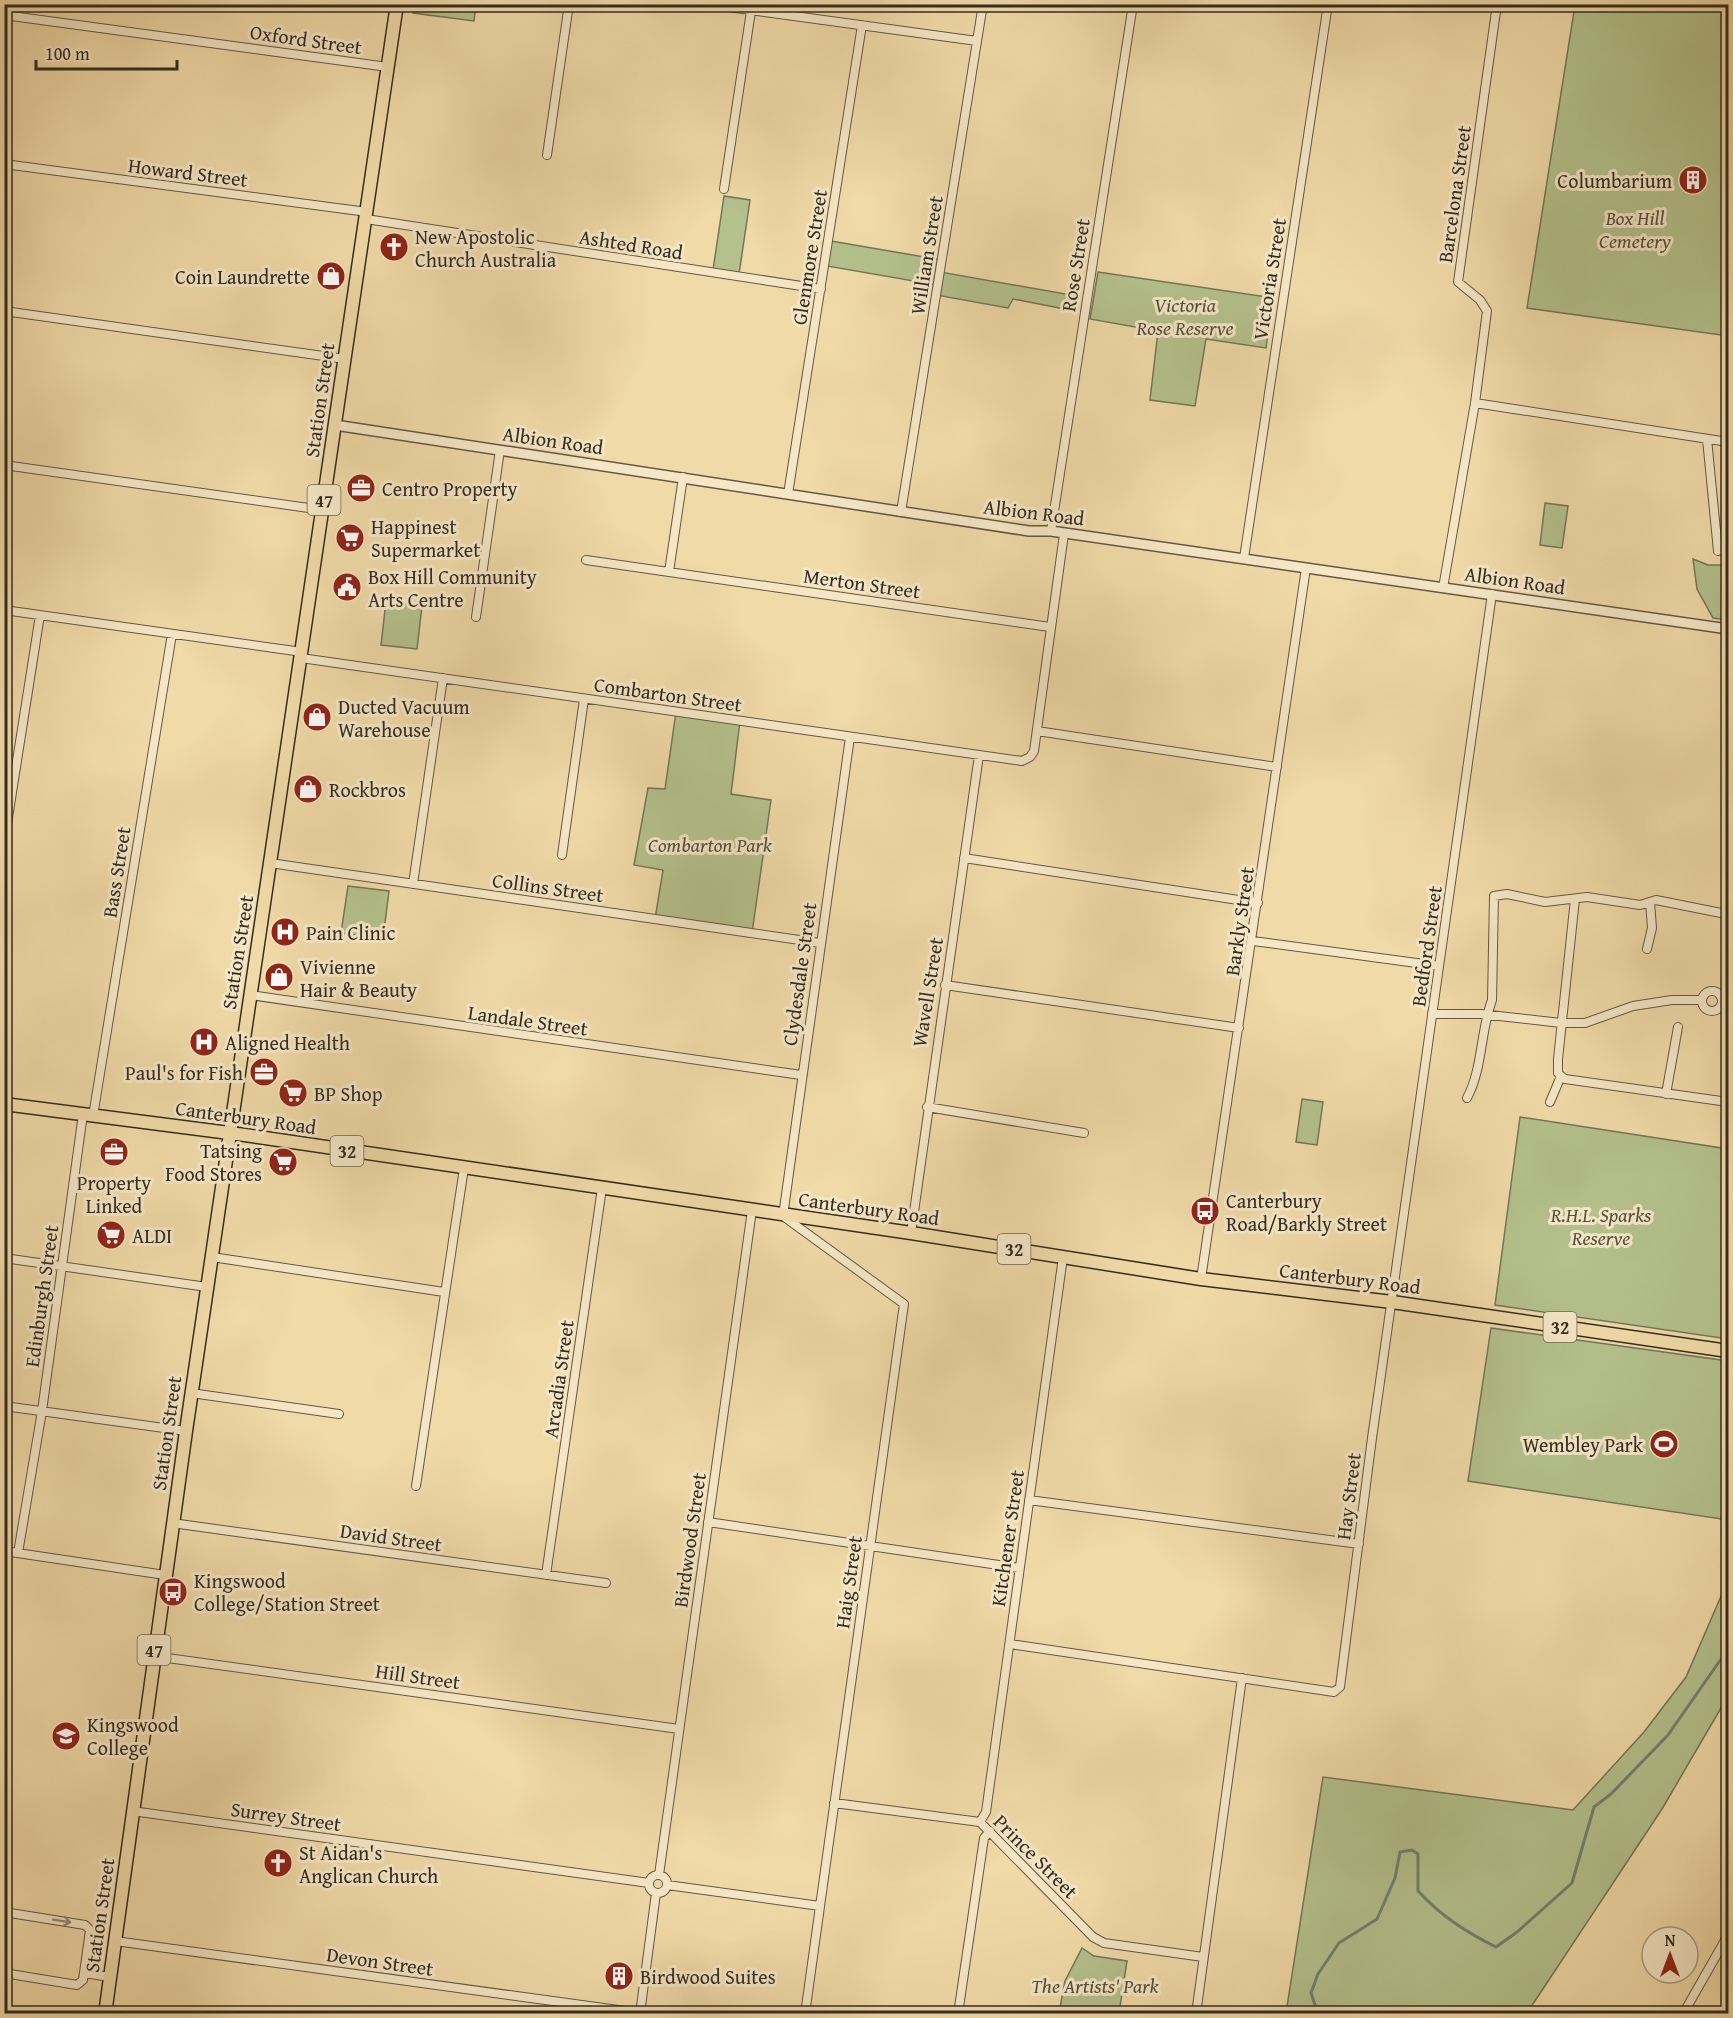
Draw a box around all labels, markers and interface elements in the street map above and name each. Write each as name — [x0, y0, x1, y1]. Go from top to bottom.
street label: Oxford Street — [248, 17, 364, 61]
scale bar — [36, 33, 177, 71]
text: 100 m — [45, 40, 90, 67]
street label: Barcelona Street — [1430, 123, 1478, 265]
street label: Howard Street — [127, 150, 249, 194]
building icon: Columbarium — [1677, 164, 1709, 196]
place label: Columbarium — [1557, 166, 1673, 195]
street label: Glenmore Street — [784, 187, 834, 327]
street label: William Street — [902, 193, 950, 317]
park label: Box Hill Cemetery — [1599, 203, 1671, 255]
street label: Rose Street — [1053, 216, 1097, 314]
street label: Victoria Street — [1245, 216, 1293, 342]
street label: Ashted Road — [577, 221, 685, 267]
place label: New Apostolic Church Australia — [415, 222, 557, 274]
church icon: New Apostolic Church Australia — [378, 231, 410, 263]
shop icon: Coin Laundrette — [315, 260, 347, 292]
place label: Coin Laundrette — [175, 262, 310, 291]
park label: Victoria Rose Reserve — [1135, 290, 1234, 342]
street label: Station Street — [297, 341, 341, 459]
street label: Albion Road — [501, 419, 606, 461]
office icon: Centro Property — [345, 472, 377, 504]
place label: Centro Property — [382, 474, 517, 503]
road number: 47 — [308, 485, 340, 515]
street label: Albion Road — [982, 491, 1086, 533]
place label: Happinest Supermarket — [371, 512, 480, 564]
supermarket icon: Happinest Supermarket — [334, 522, 366, 554]
street label: Albion Road — [1463, 559, 1568, 601]
street label: Merton Street — [802, 560, 922, 606]
place label: Box Hill Community Arts Centre — [368, 562, 537, 614]
public building icon: Box Hill Community Arts Centre — [331, 571, 363, 603]
street label: Combarton Street — [592, 669, 744, 719]
place label: Ducted Vacuum Warehouse — [338, 692, 470, 744]
shop icon: Ducted Vacuum Warehouse — [301, 701, 333, 733]
shop icon: Rockbros — [292, 773, 324, 805]
place label: Rockbros — [329, 775, 406, 804]
street label: Bass Street — [95, 824, 137, 920]
park label: Combarton Park — [648, 830, 773, 859]
street label: Collins Street — [490, 865, 606, 909]
street label: Barkly Street — [1217, 865, 1261, 977]
street label: Bedford Street — [1403, 884, 1449, 1008]
street label: Station Street — [214, 893, 260, 1011]
street label: Clydesdale Street — [775, 900, 823, 1048]
hospital icon: Pain Clinic — [269, 916, 301, 948]
place label: Pain Clinic — [306, 918, 395, 947]
street label: Wavell Street — [904, 935, 950, 1049]
place label: Vivienne Hair & Beauty — [300, 952, 417, 1004]
shop icon: Vivienne Hair & Beauty — [263, 961, 295, 993]
street label: Landale Street — [466, 997, 590, 1043]
hospital icon: Aligned Health — [188, 1026, 220, 1058]
place label: Aligned Health — [225, 1028, 350, 1057]
office icon: Paul's for Fish — [248, 1056, 280, 1088]
place label: Paul's for Fish — [125, 1058, 243, 1087]
supermarket icon: BP Shop — [277, 1077, 309, 1109]
place label: BP Shop — [314, 1079, 383, 1108]
street label: Canterbury Road — [174, 1093, 319, 1141]
office icon: Property Linked — [98, 1136, 130, 1168]
place label: Tatsing Food Stores — [165, 1136, 262, 1188]
road number: 32 — [330, 1136, 364, 1166]
supermarket icon: Tatsing Food Stores — [267, 1146, 299, 1178]
place label: Property Linked — [77, 1168, 151, 1220]
street label: Canterbury Road — [797, 1184, 942, 1232]
place label: Canterbury Road/Barkly Street — [1226, 1186, 1387, 1238]
bus stop icon: Canterbury Road/Barkly Street — [1189, 1195, 1221, 1227]
park label: R.H.L. Sparks Reserve — [1550, 1200, 1652, 1252]
supermarket icon: ALDI — [95, 1219, 127, 1251]
place label: ALDI — [132, 1221, 172, 1250]
street label: Edinburgh Street — [17, 1223, 65, 1369]
road number: 32 — [998, 1234, 1030, 1264]
street label: Canterbury Road — [1278, 1255, 1422, 1301]
road number: 32 — [1544, 1312, 1576, 1342]
street label: Arcadia Street — [535, 1318, 581, 1440]
street label: Station Street — [144, 1374, 188, 1492]
sports icon: Wembley Park — [1648, 1428, 1680, 1460]
place label: Wembley Park — [1523, 1430, 1644, 1459]
street label: Hay Street — [1328, 1451, 1368, 1541]
street label: Kitchener Street — [983, 1468, 1031, 1608]
street label: Birdwood Street — [665, 1471, 713, 1609]
street label: David Street — [338, 1516, 444, 1558]
street label: Haig Street — [827, 1534, 869, 1630]
place label: Kingswood College/Station Street — [194, 1566, 380, 1618]
bus stop icon: Kingswood College/Station Street — [157, 1576, 189, 1608]
road number: 47 — [138, 1635, 170, 1665]
street label: Hill Street — [374, 1656, 462, 1696]
place label: Kingswood College — [87, 1710, 179, 1762]
school or university icon: Kingswood College — [50, 1720, 82, 1752]
street label: Surrey Street — [229, 1794, 343, 1838]
street label: Prince Street — [987, 1807, 1085, 1905]
place label: St Aidan's Anglican Church — [299, 1838, 438, 1890]
church icon: St Aidan's Anglican Church — [262, 1847, 294, 1879]
street label: Station Street — [77, 1856, 121, 1974]
one-way arrow — [52, 1916, 72, 1927]
north arrow — [1640, 1925, 1700, 1985]
text: N — [1665, 1928, 1676, 1952]
street label: Devon Street — [325, 1939, 435, 1983]
building icon: Birdwood Suites — [603, 1960, 635, 1992]
place label: Birdwood Suites — [640, 1962, 776, 1991]
park label: The Artists' Park — [1031, 1971, 1160, 2000]

